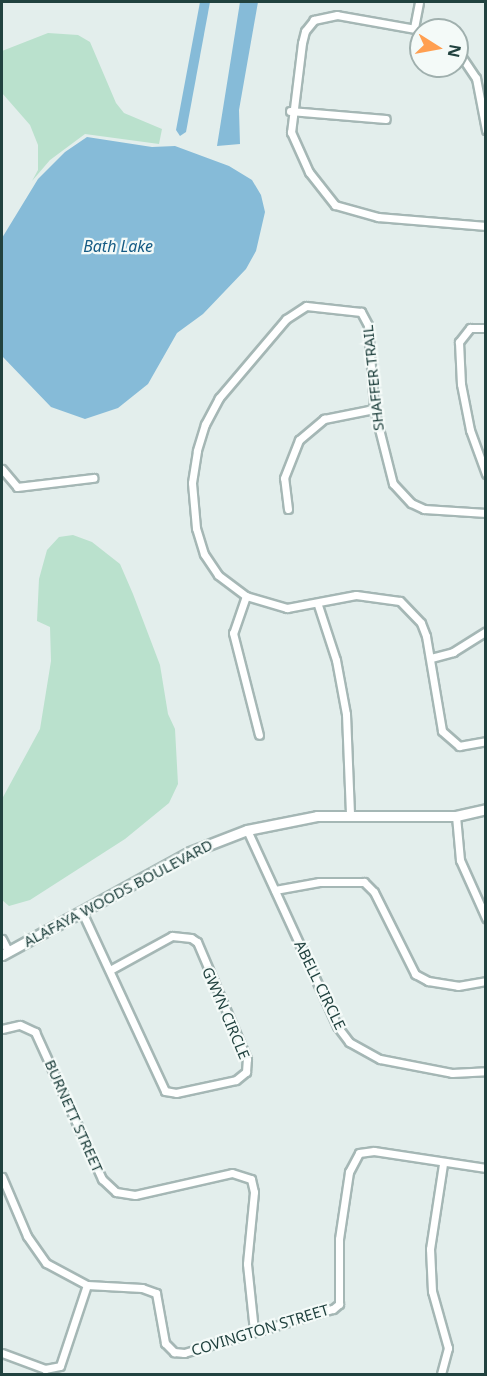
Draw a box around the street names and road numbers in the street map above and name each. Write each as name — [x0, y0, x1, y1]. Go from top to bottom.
street label: SHAFFER TRAIL — [358, 324, 388, 432]
street label: ALAFAYA WOODS BOULEVARD — [20, 835, 216, 951]
street label: ABELL CIRCLE — [291, 938, 349, 1032]
street label: GWYN CIRCLE — [199, 964, 253, 1062]
street label: BURNETT STREET — [41, 1057, 107, 1175]
street label: COVINGTON STREET — [189, 1300, 331, 1360]

